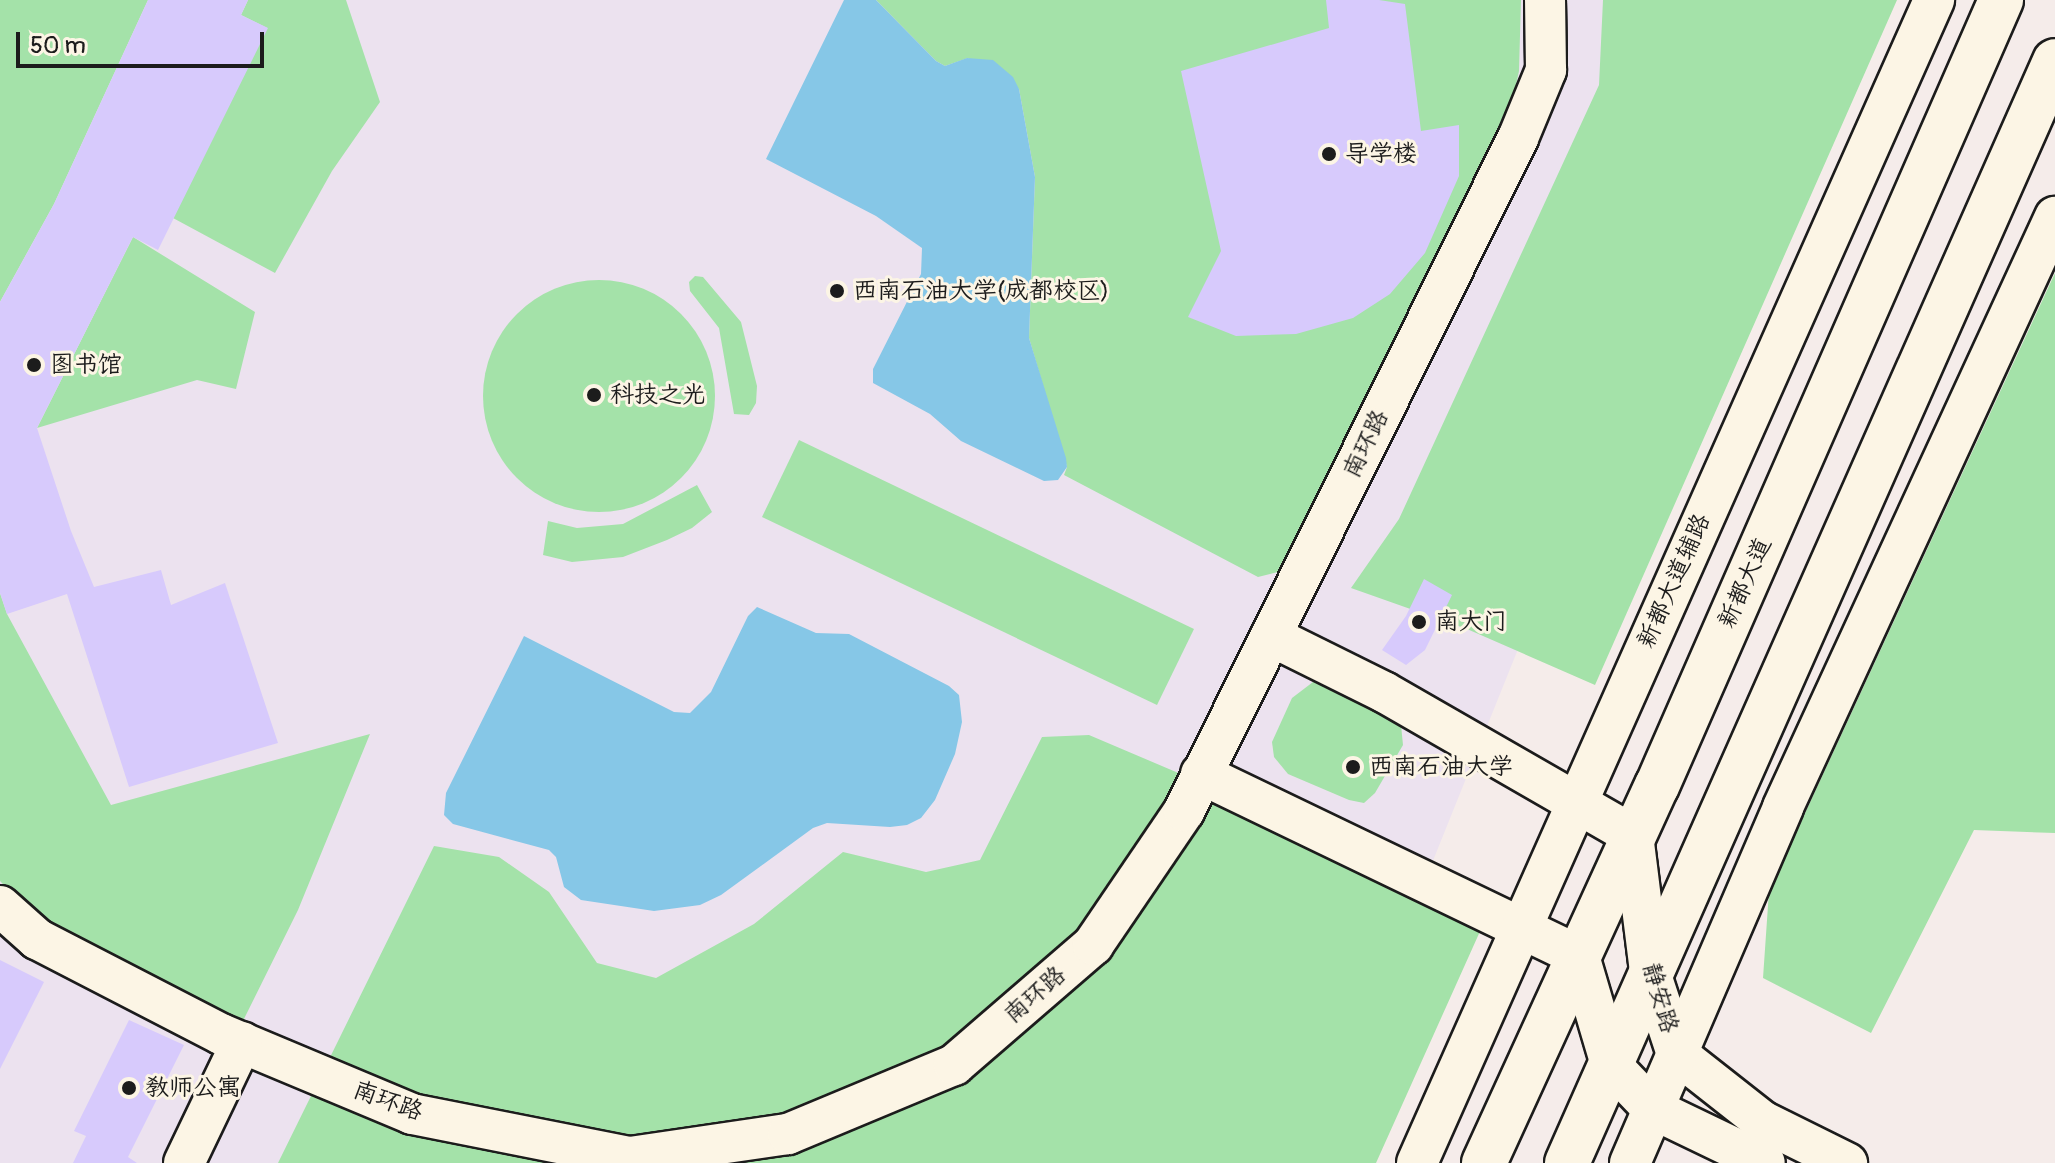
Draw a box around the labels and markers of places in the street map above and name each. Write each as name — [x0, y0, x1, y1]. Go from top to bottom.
place label: 导学楼 — [1345, 140, 1417, 168]
marker: 导学楼 — [1320, 145, 1338, 163]
place label: 西南石油大学(成都校区) — [853, 277, 1109, 305]
marker: 西南石油大学(成都校区) — [828, 282, 846, 300]
place label: 图书馆 — [50, 351, 122, 379]
marker: 图书馆 — [25, 356, 43, 374]
place label: 科技之光 — [610, 381, 706, 409]
marker: 科技之光 — [585, 386, 603, 404]
place label: 南大门 — [1435, 608, 1507, 636]
marker: 南大门 — [1410, 613, 1428, 631]
place label: 西南石油大学 — [1369, 753, 1513, 781]
marker: 西南石油大学 — [1344, 758, 1362, 776]
place label: 教师公寓 — [145, 1074, 241, 1102]
marker: 教师公寓 — [120, 1079, 138, 1097]

